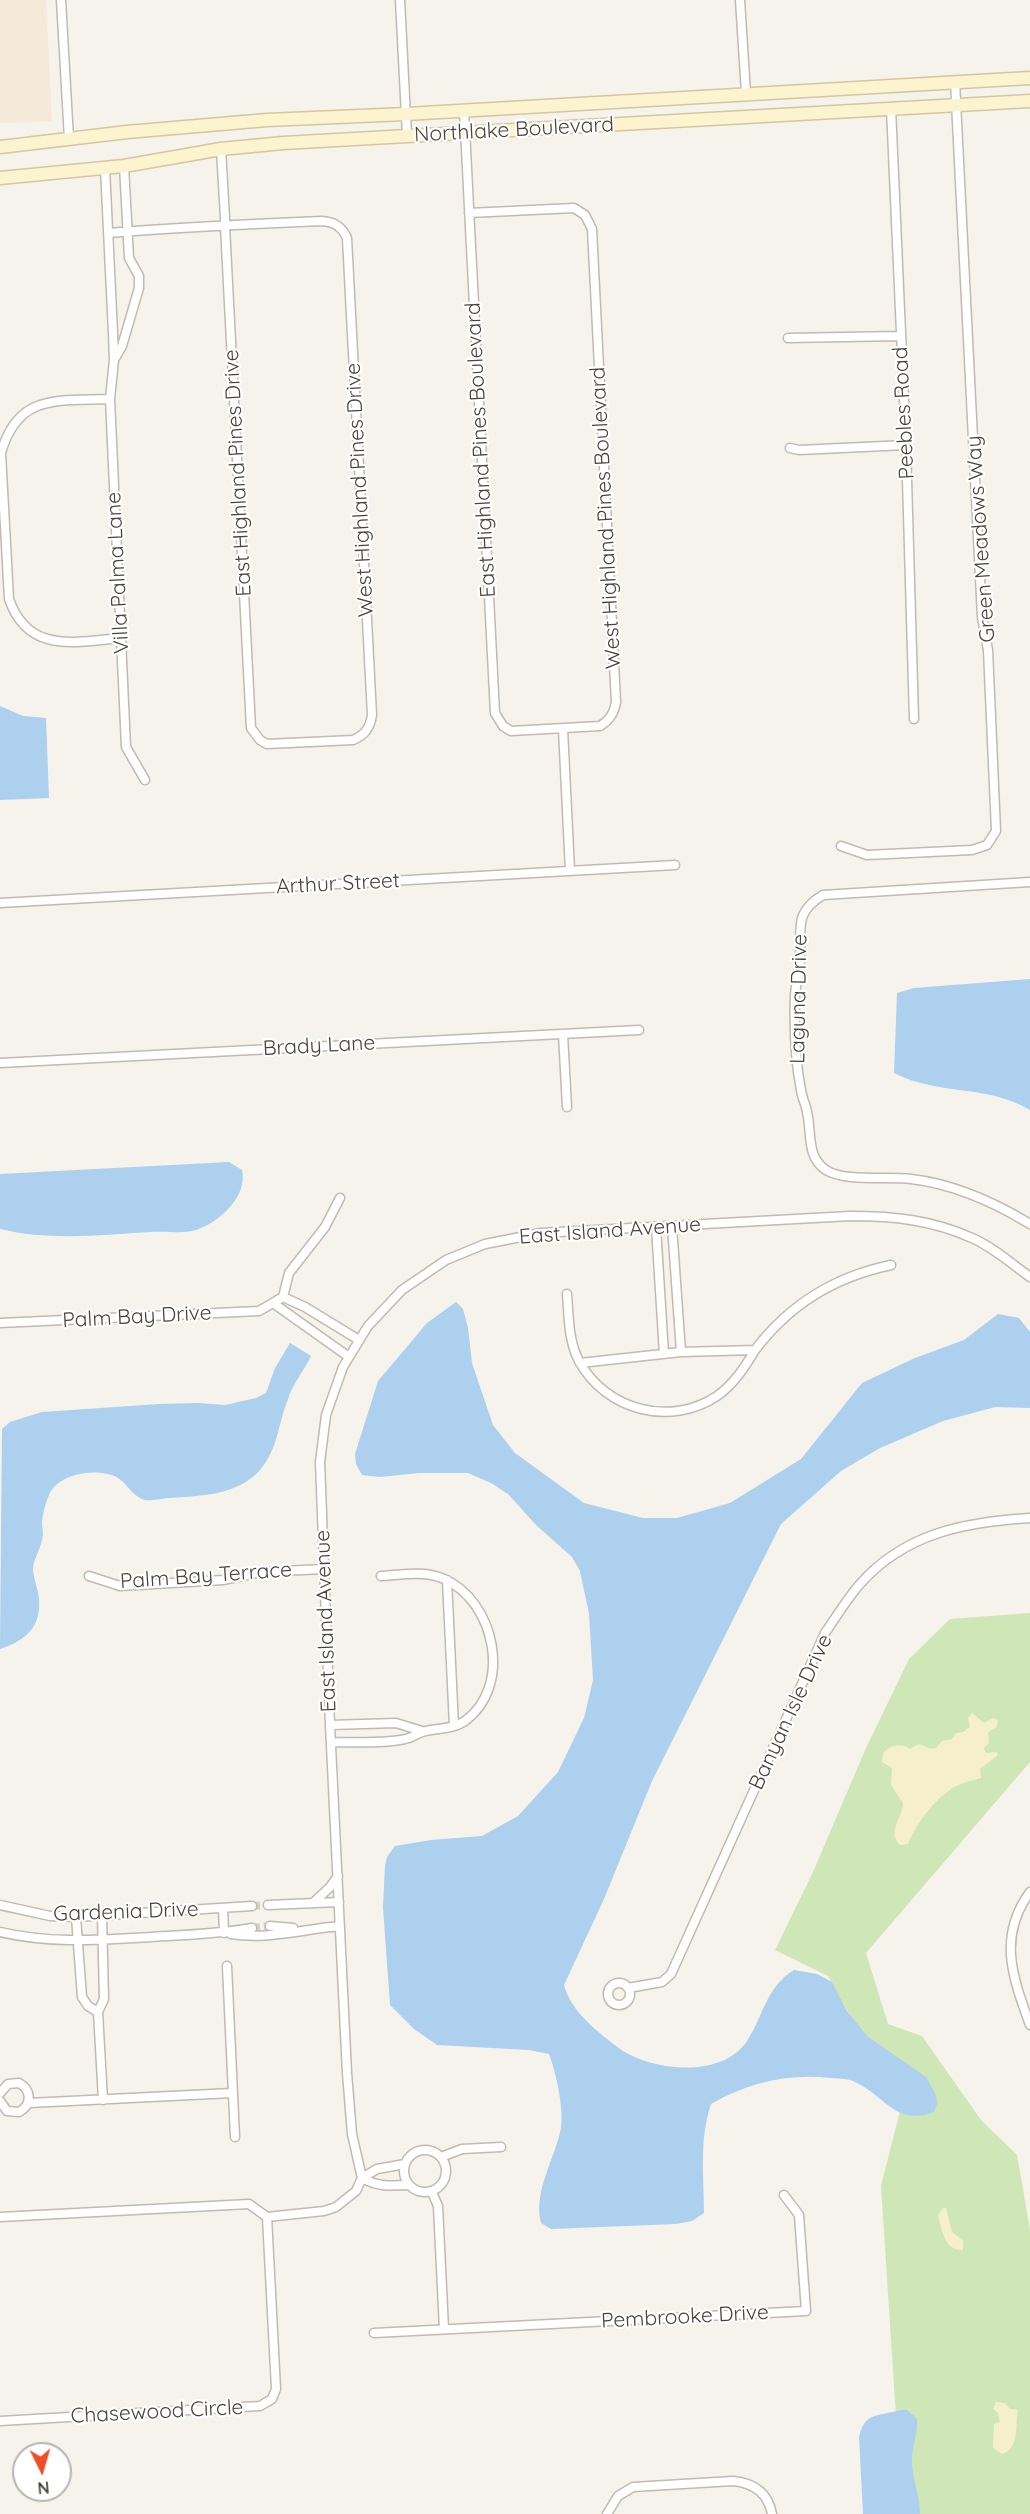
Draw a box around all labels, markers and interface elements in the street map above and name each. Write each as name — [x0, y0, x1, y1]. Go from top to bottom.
street label: Northlake Boulevard — [414, 112, 614, 148]
street label: East Highland Pines Boulevard — [461, 302, 501, 598]
street label: Peebles Road — [888, 346, 920, 480]
street label: East Highland Pines Drive — [219, 349, 257, 597]
street label: West Highland Pines Drive — [341, 362, 379, 618]
street label: West Highland Pines Boulevard — [585, 366, 627, 670]
street label: Green Meadows Way — [961, 435, 1001, 643]
street label: Villa Palma Lane — [101, 491, 135, 655]
street label: Arthur Street — [275, 868, 401, 900]
street label: Laguna Drive — [785, 934, 813, 1064]
street label: Brady Lane — [262, 1030, 376, 1062]
street label: East Island Avenue — [518, 1212, 702, 1250]
street label: Palm Bay Drive — [62, 1301, 212, 1333]
street label: East Island Avenue — [310, 1529, 342, 1713]
street label: Palm Bay Terrace — [119, 1557, 293, 1595]
street label: Banyan Isle Drive — [744, 1630, 838, 1794]
street label: Gardenia Drive — [53, 1897, 199, 1927]
street label: Pembrooke Drive — [600, 2300, 770, 2334]
street label: Chasewood Circle — [70, 2395, 244, 2429]
north arrow — [12, 2442, 72, 2502]
text: N — [37, 2477, 50, 2498]

